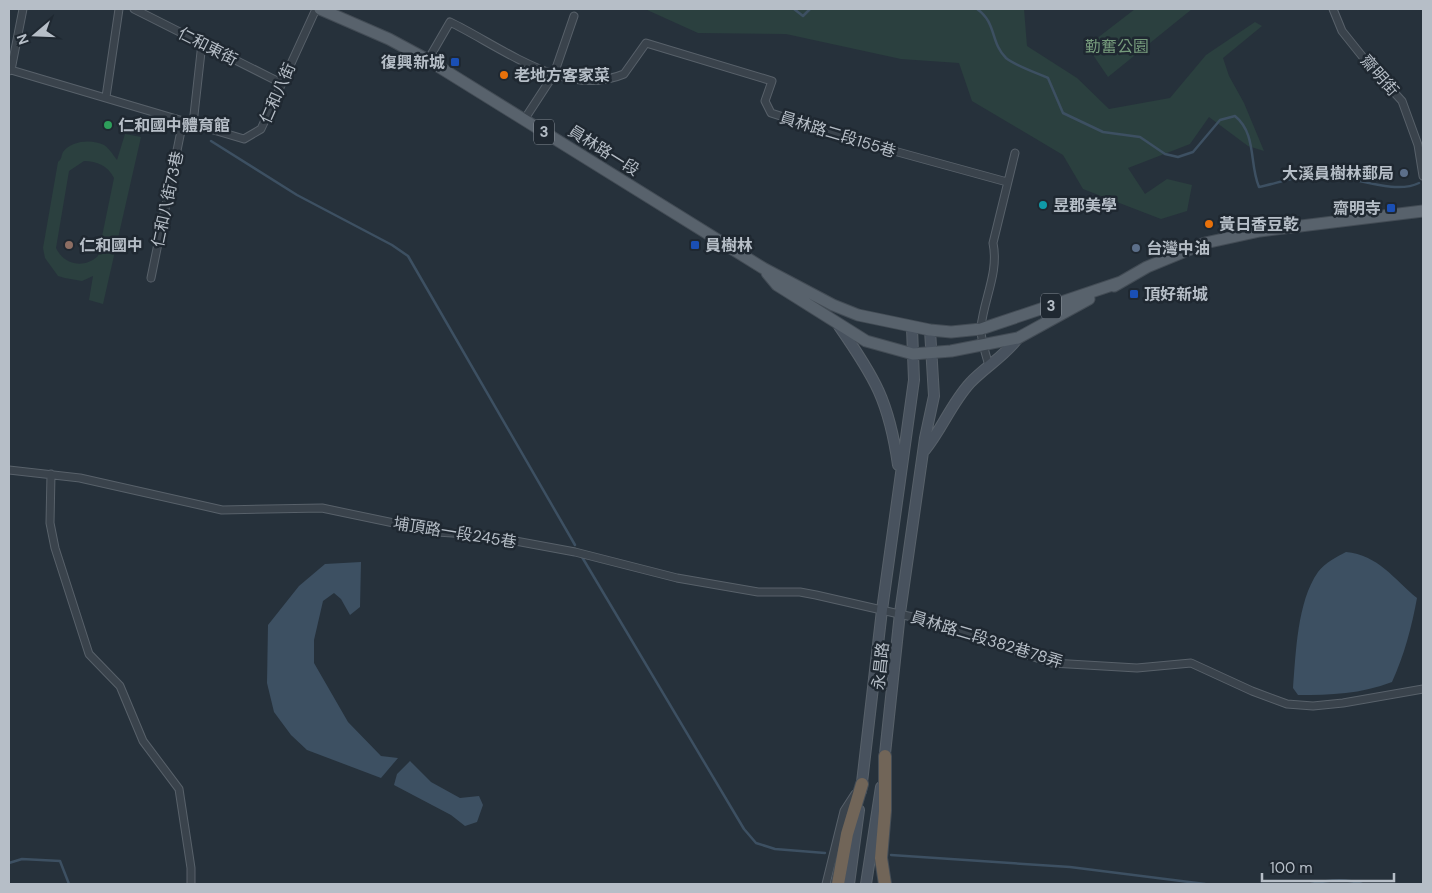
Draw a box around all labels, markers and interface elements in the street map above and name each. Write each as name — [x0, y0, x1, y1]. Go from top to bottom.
north arrow — [10, 10, 60, 60]
street label: 仁和東街 — [174, 23, 241, 70]
text: N — [13, 31, 33, 47]
park label: 勤奮公園 — [1085, 36, 1149, 57]
street label: 齋明街 — [1356, 50, 1403, 100]
place label: 復興新城 — [381, 52, 445, 73]
marker: 復興新城 — [449, 56, 461, 68]
street label: 仁和八街 — [255, 60, 300, 127]
place label: 老地方客家菜 — [514, 65, 610, 86]
marker: 老地方客家菜 — [498, 69, 510, 81]
street label: 員林路二段155巷 — [777, 107, 899, 162]
place label: 仁和國中體育館 — [118, 115, 230, 136]
marker: 仁和國中體育館 — [102, 119, 114, 131]
road number: 3 — [534, 120, 554, 144]
street label: 員林路一段 — [564, 120, 643, 181]
street label: 仁和八街73巷 — [147, 149, 188, 249]
place label: 大溪員樹林郵局 — [1282, 163, 1394, 184]
marker: 大溪員樹林郵局 — [1398, 167, 1410, 179]
place label: 昱郡美學 — [1053, 195, 1117, 216]
place label: 齋明寺 — [1333, 198, 1381, 219]
marker: 昱郡美學 — [1037, 199, 1049, 211]
marker: 齋明寺 — [1385, 202, 1397, 214]
place label: 黃日香豆乾 — [1219, 214, 1299, 235]
marker: 黃日香豆乾 — [1203, 218, 1215, 230]
place label: 仁和國中 — [79, 235, 143, 256]
place label: 員樹林 — [705, 235, 753, 256]
place label: 台灣中油 — [1146, 238, 1210, 259]
marker: 仁和國中 — [63, 239, 75, 251]
marker: 員樹林 — [689, 239, 701, 251]
marker: 台灣中油 — [1130, 242, 1142, 254]
place label: 頂好新城 — [1144, 284, 1208, 305]
marker: 頂好新城 — [1128, 288, 1140, 300]
road number: 3 — [1041, 294, 1061, 318]
street label: 埔頂路一段245巷 — [392, 512, 518, 553]
street label: 員林路二段382巷78弄 — [908, 606, 1066, 673]
street label: 永昌路 — [868, 641, 893, 691]
scale bar — [1262, 850, 1394, 882]
text: 100 m — [1270, 858, 1313, 878]

